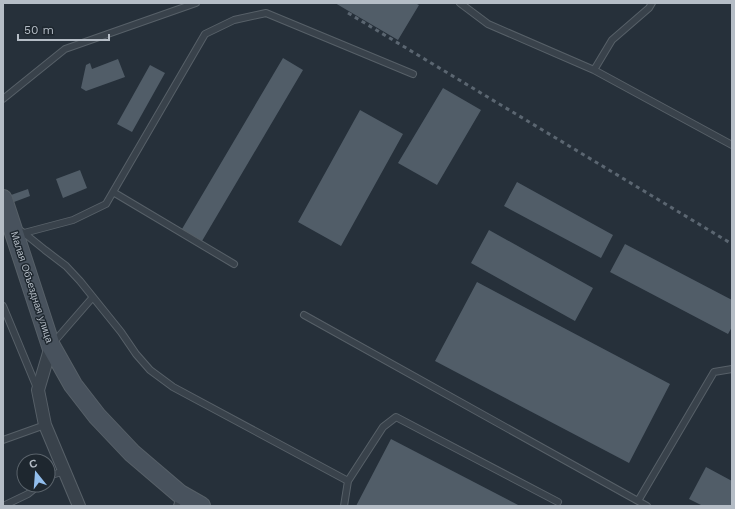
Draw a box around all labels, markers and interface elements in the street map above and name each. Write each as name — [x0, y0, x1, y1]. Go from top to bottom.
scale bar — [18, 16, 109, 42]
text: 50 m — [24, 23, 54, 37]
street label: Малая Объездная улица — [9, 230, 55, 345]
north arrow — [16, 453, 56, 493]
text: С — [28, 457, 39, 471]

